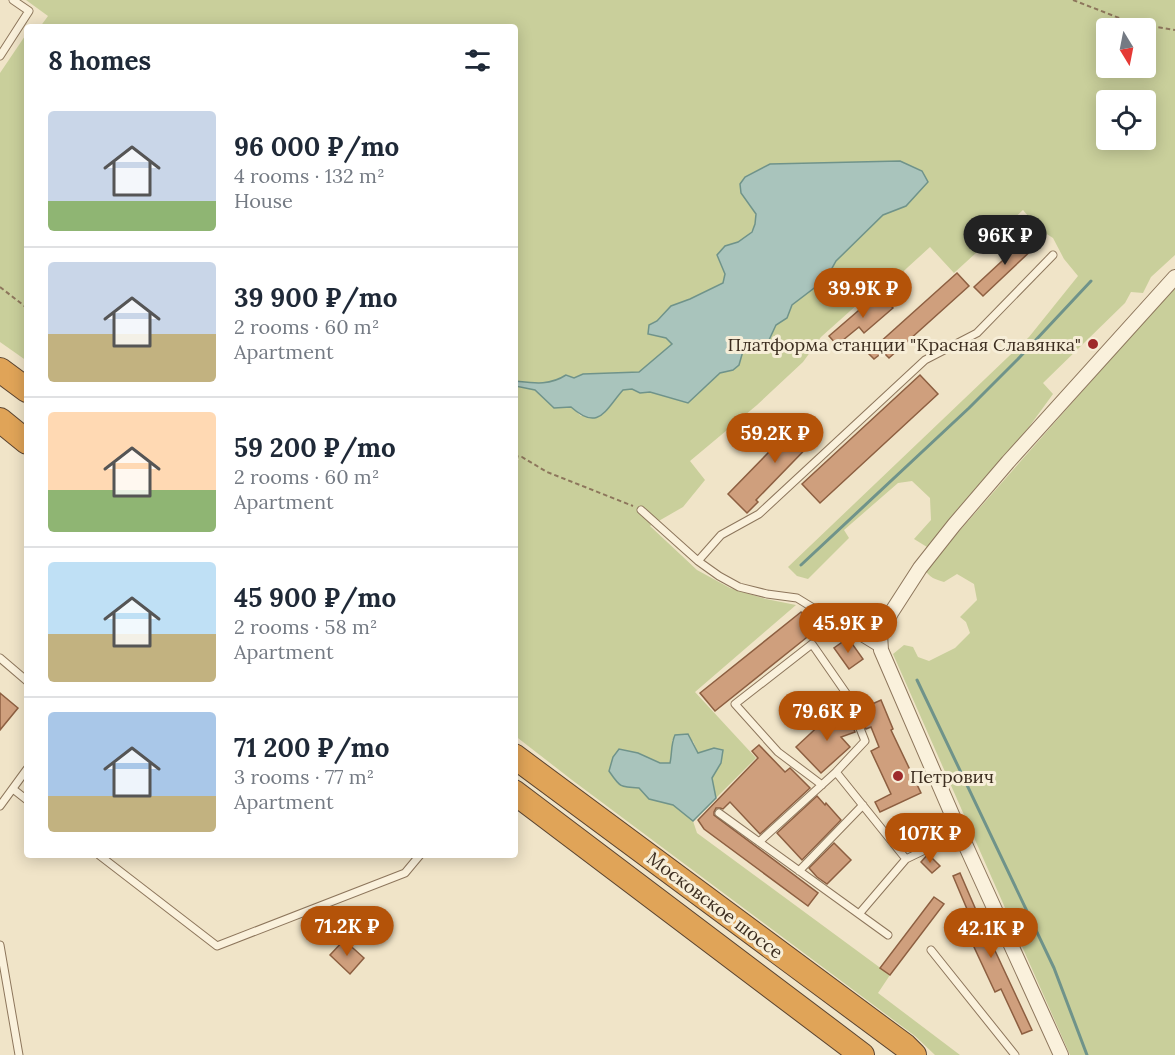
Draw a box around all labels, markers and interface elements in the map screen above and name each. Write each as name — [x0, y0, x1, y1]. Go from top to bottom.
north arrow — [1096, 18, 1156, 78]
map controls — [1096, 18, 1156, 150]
text: 8 homes — [48, 44, 151, 77]
icon: filters — [461, 44, 494, 77]
button: locate — [1096, 90, 1156, 150]
text: 96 000 ₽/mo — [234, 130, 399, 163]
icon: home — [96, 135, 168, 207]
text: 4 rooms · 132 m² — [234, 163, 385, 188]
text: House — [234, 188, 293, 213]
pin: 96K ₽ — [963, 215, 1047, 266]
text: 96K ₽ — [978, 222, 1032, 247]
pin: 39.9K ₽ — [808, 268, 918, 319]
text: 39.9K ₽ — [828, 275, 898, 300]
text: 39 900 ₽/mo — [234, 281, 397, 314]
icon: home — [96, 286, 168, 358]
text: 2 rooms · 60 m² — [234, 314, 379, 339]
place label: Платформа станции "Красная Славянка" — [728, 333, 1081, 356]
marker: Платформа станции "Красная Славянка" — [1086, 337, 1100, 351]
text: Apartment — [234, 339, 334, 364]
pin: 59.2K ₽ — [720, 413, 830, 464]
text: 59.2K ₽ — [740, 420, 810, 445]
text: 59 200 ₽/mo — [234, 431, 396, 464]
icon: home — [96, 436, 168, 508]
text: 2 rooms · 60 m² — [234, 464, 379, 489]
text: Apartment — [234, 489, 334, 514]
text: 45 900 ₽/mo — [234, 581, 396, 614]
icon: home — [96, 586, 168, 658]
pin: 45.9K ₽ — [793, 603, 903, 654]
text: 45.9K ₽ — [813, 610, 883, 635]
text: 2 rooms · 58 m² — [234, 614, 378, 639]
text: Apartment — [234, 639, 334, 664]
pin: 79.6K ₽ — [772, 691, 882, 742]
text: 79.6K ₽ — [793, 698, 861, 723]
text: 71 200 ₽/mo — [234, 731, 389, 764]
icon: home — [96, 736, 168, 808]
text: 3 rooms · 77 m² — [234, 764, 374, 789]
place label: Петрович — [910, 765, 994, 788]
marker: Петрович — [891, 769, 905, 783]
text: Apartment — [234, 789, 334, 814]
pin: 107K ₽ — [881, 813, 979, 864]
text: 107K ₽ — [899, 820, 961, 845]
street label: Московское шоссе — [642, 846, 788, 964]
pin: 71.2K ₽ — [292, 906, 402, 957]
pin: 42.1K ₽ — [936, 908, 1046, 959]
text: 71.2K ₽ — [315, 913, 379, 938]
text: 42.1K ₽ — [958, 915, 1024, 940]

